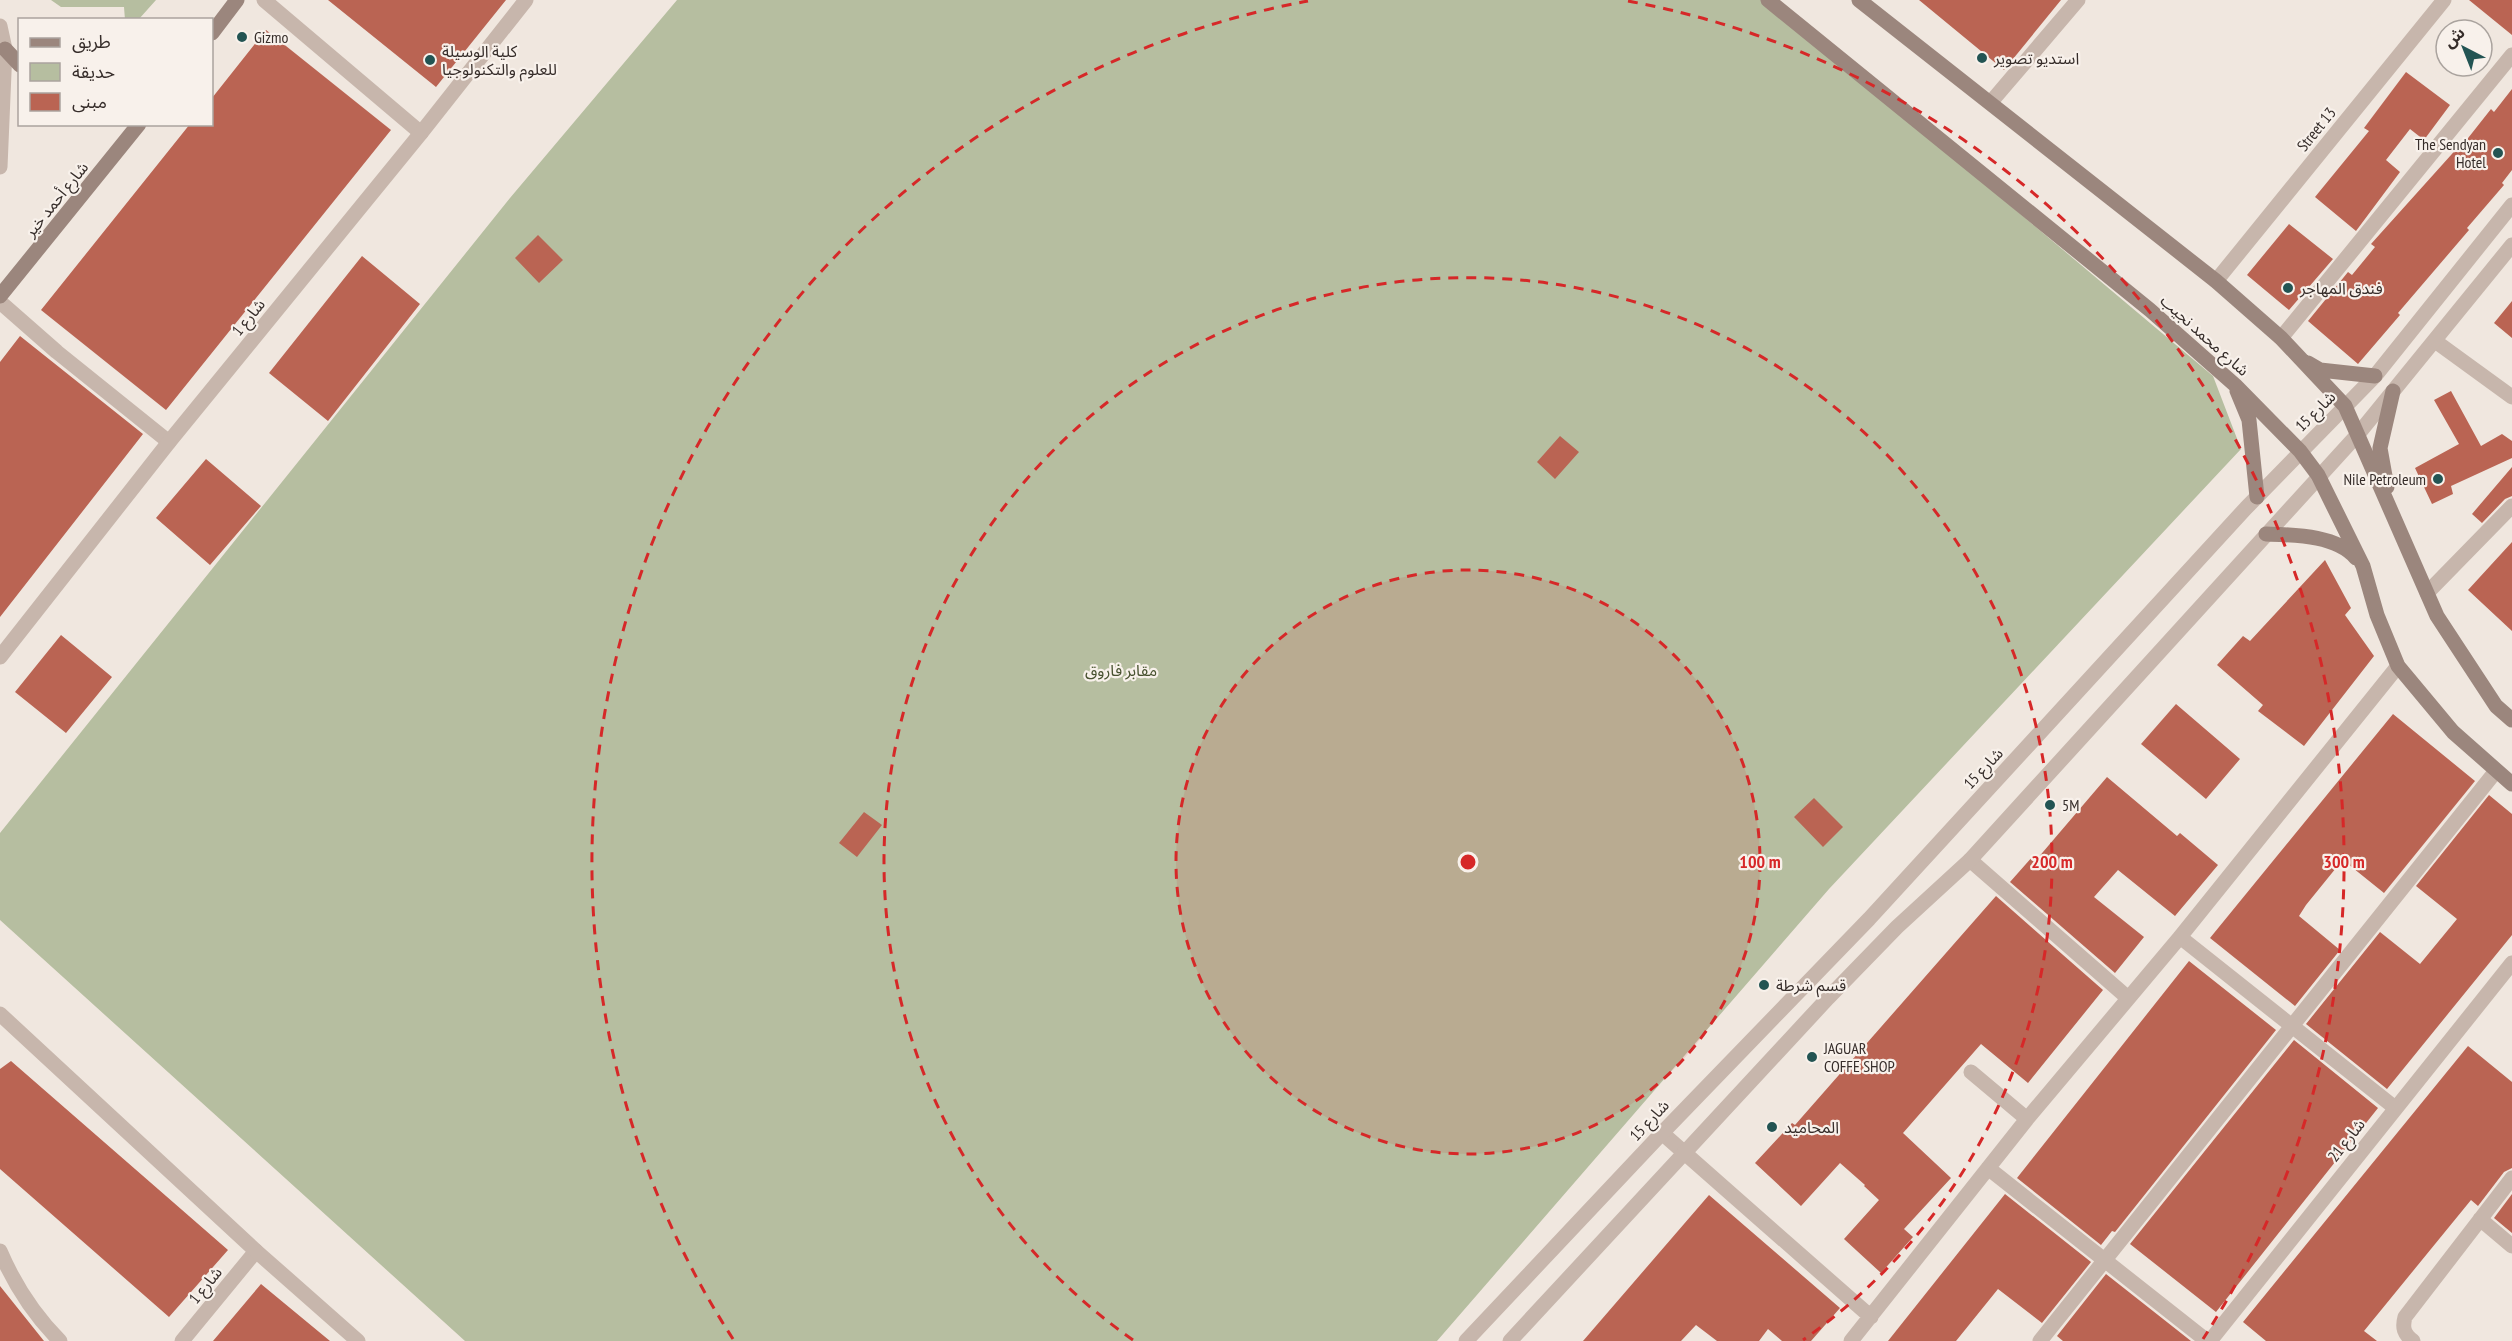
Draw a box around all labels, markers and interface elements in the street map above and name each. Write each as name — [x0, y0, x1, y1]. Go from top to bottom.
legend — [18, 18, 213, 126]
north arrow — [2434, 18, 2494, 78]
text: ش — [2439, 22, 2469, 52]
place label: Gizmo — [254, 27, 289, 47]
text: طريق — [72, 30, 111, 53]
marker: Gizmo — [235, 30, 249, 44]
place label: كلية الوسيلة للعلوم والتكنولوجيا — [442, 41, 557, 82]
place label: استديو تصوير — [1993, 48, 2079, 68]
marker: استديو تصوير — [1975, 51, 1989, 65]
marker: كلية الوسيلة للعلوم والتكنولوجيا — [423, 53, 437, 67]
text: حديقة — [72, 60, 115, 83]
text: مبنى — [72, 90, 107, 113]
street label: Street 13 — [2292, 103, 2340, 155]
place label: The Sendyan Hotel — [2415, 134, 2486, 172]
marker: The Sendyan Hotel — [2491, 146, 2505, 160]
street label: شارع أحمد خير — [19, 157, 95, 243]
place label: فندق المهاجر — [2299, 278, 2383, 298]
marker: فندق المهاجر — [2281, 281, 2295, 295]
street label: شارع محمد نجيب — [2155, 290, 2253, 382]
street label: شارع 1 — [227, 294, 271, 341]
street label: شارع 15 — [2291, 387, 2342, 438]
place label: Nile Petroleum — [2343, 469, 2426, 489]
marker: Nile Petroleum — [2431, 472, 2445, 486]
park label: مقابر فاروق — [1085, 660, 1157, 680]
street label: شارع 15 — [1959, 743, 2009, 795]
place label: 5M — [2062, 795, 2079, 815]
marker: 5M — [2043, 798, 2057, 812]
text: 100 m — [1739, 850, 1781, 873]
text: 200 m — [2031, 850, 2073, 873]
text: 300 m — [2323, 850, 2365, 873]
centre of rings — [1458, 852, 1478, 872]
place label: قسم شرطة — [1776, 975, 1846, 998]
marker: قسم شرطة — [1757, 978, 1771, 992]
place label: JAGUAR COFFE SHOP — [1823, 1038, 1895, 1076]
marker: JAGUAR COFFE SHOP — [1805, 1050, 1819, 1064]
street label: شارع 15 — [1625, 1095, 1675, 1147]
street label: شارع 21 — [2323, 1115, 2371, 1167]
place label: المحاميد — [1784, 1117, 1839, 1137]
marker: المحاميد — [1765, 1120, 1779, 1134]
street label: شارع 1 — [184, 1262, 228, 1309]

